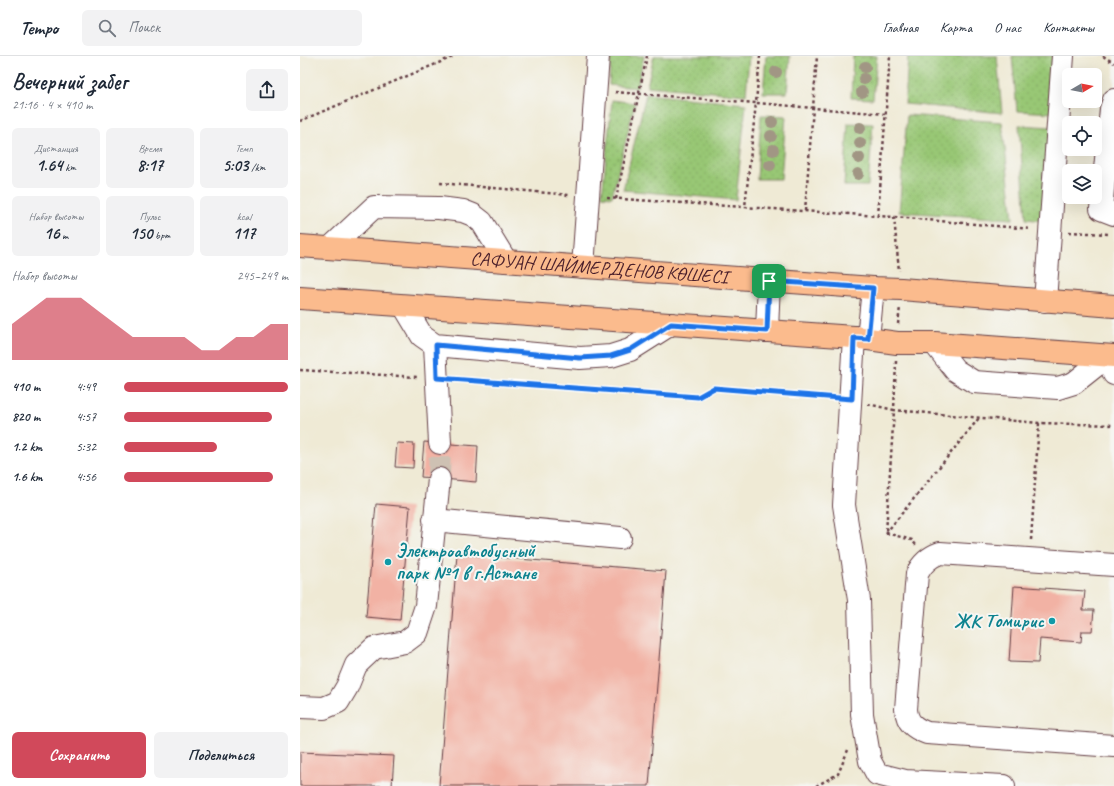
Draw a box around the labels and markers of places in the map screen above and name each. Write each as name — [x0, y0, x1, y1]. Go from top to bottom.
pin — [752, 264, 786, 298]
place label: Электроавтобусный парк №1 в г.Астане — [396, 539, 537, 585]
marker: Электроавтобусный парк №1 в г.Астане — [383, 557, 393, 567]
place label: ЖК Томирис — [954, 609, 1045, 633]
marker: ЖК Томирис — [1047, 616, 1057, 626]

